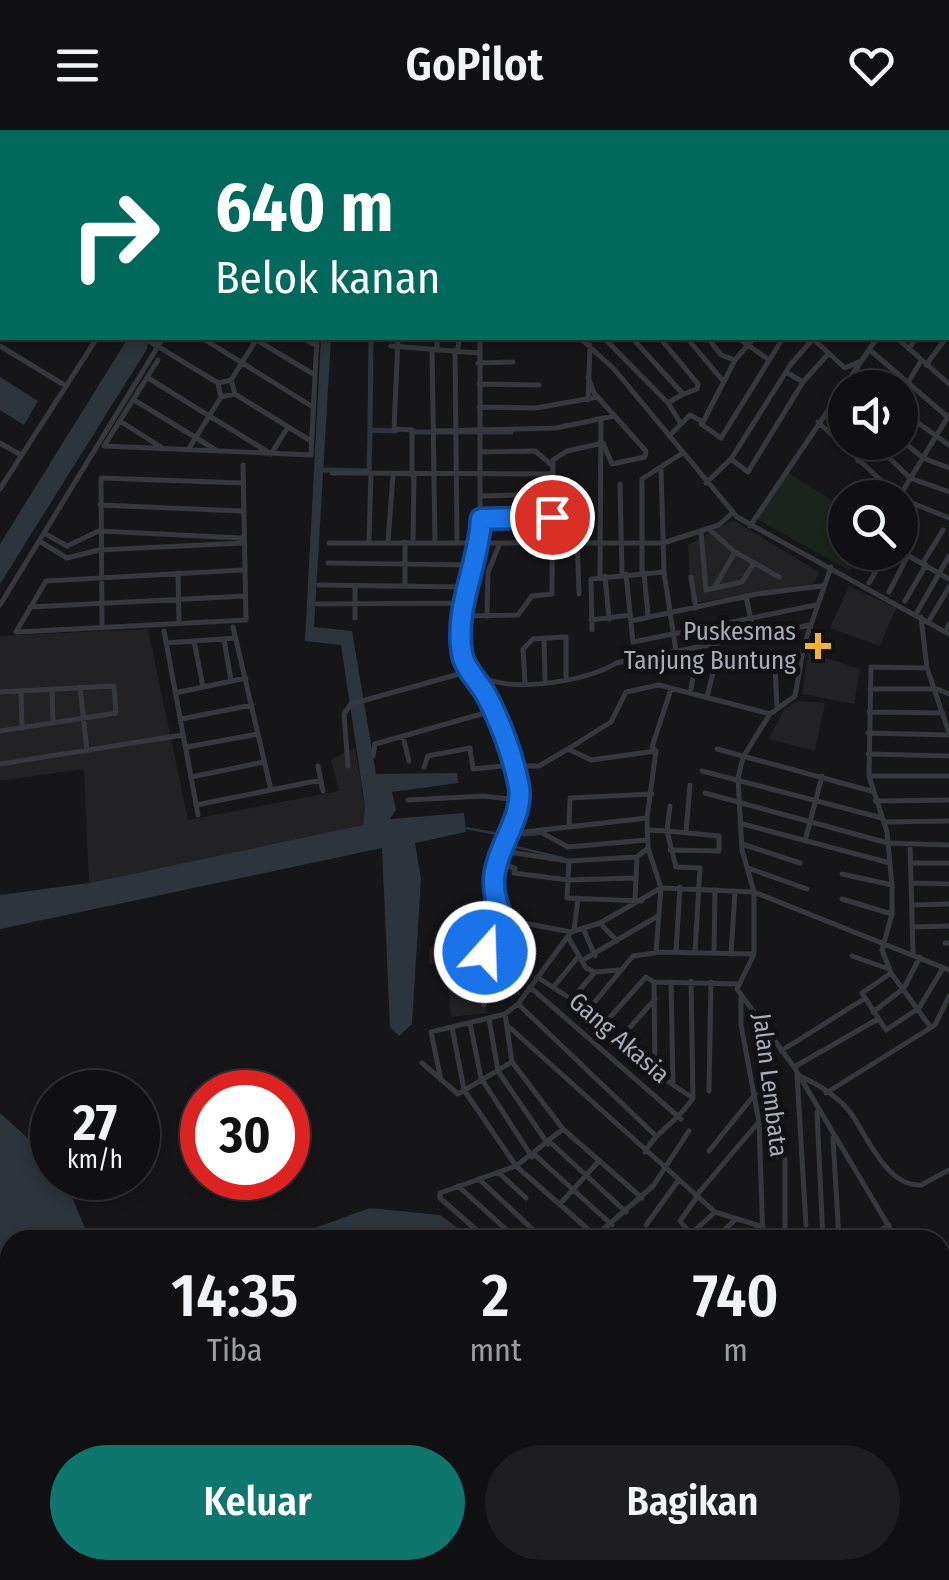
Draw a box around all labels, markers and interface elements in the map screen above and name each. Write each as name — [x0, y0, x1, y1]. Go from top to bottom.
icon: menu — [50, 38, 105, 93]
text: GoPilot — [406, 38, 543, 92]
icon: heart — [844, 38, 899, 93]
text: 640 m — [215, 166, 394, 250]
icon: right — [50, 170, 180, 300]
text: Belok kanan — [215, 251, 441, 305]
map controls — [828, 370, 918, 570]
button: sound — [828, 370, 918, 460]
pin — [510, 475, 595, 560]
button: search — [828, 480, 918, 570]
icon: arrive — [525, 490, 580, 545]
place label: Puskesmas Tanjung Buntung — [624, 617, 796, 676]
marker: Puskesmas Tanjung Buntung — [805, 633, 831, 659]
position arrow — [433, 900, 537, 1004]
street label: Gang Akasia — [563, 986, 675, 1090]
street label: Jalan Lembata — [746, 1012, 794, 1158]
speed limit sign: 30 — [180, 1070, 310, 1200]
text: 27 — [73, 1093, 117, 1153]
text: km/h — [67, 1145, 123, 1175]
text: 14:35 — [171, 1260, 298, 1332]
text: 2 — [482, 1260, 509, 1332]
text: 740 — [693, 1260, 779, 1332]
text: Tiba — [207, 1331, 262, 1369]
text: mnt — [469, 1331, 521, 1369]
text: m — [723, 1331, 748, 1369]
button: Keluar — [50, 1445, 465, 1560]
button: Bagikan — [485, 1445, 900, 1560]

